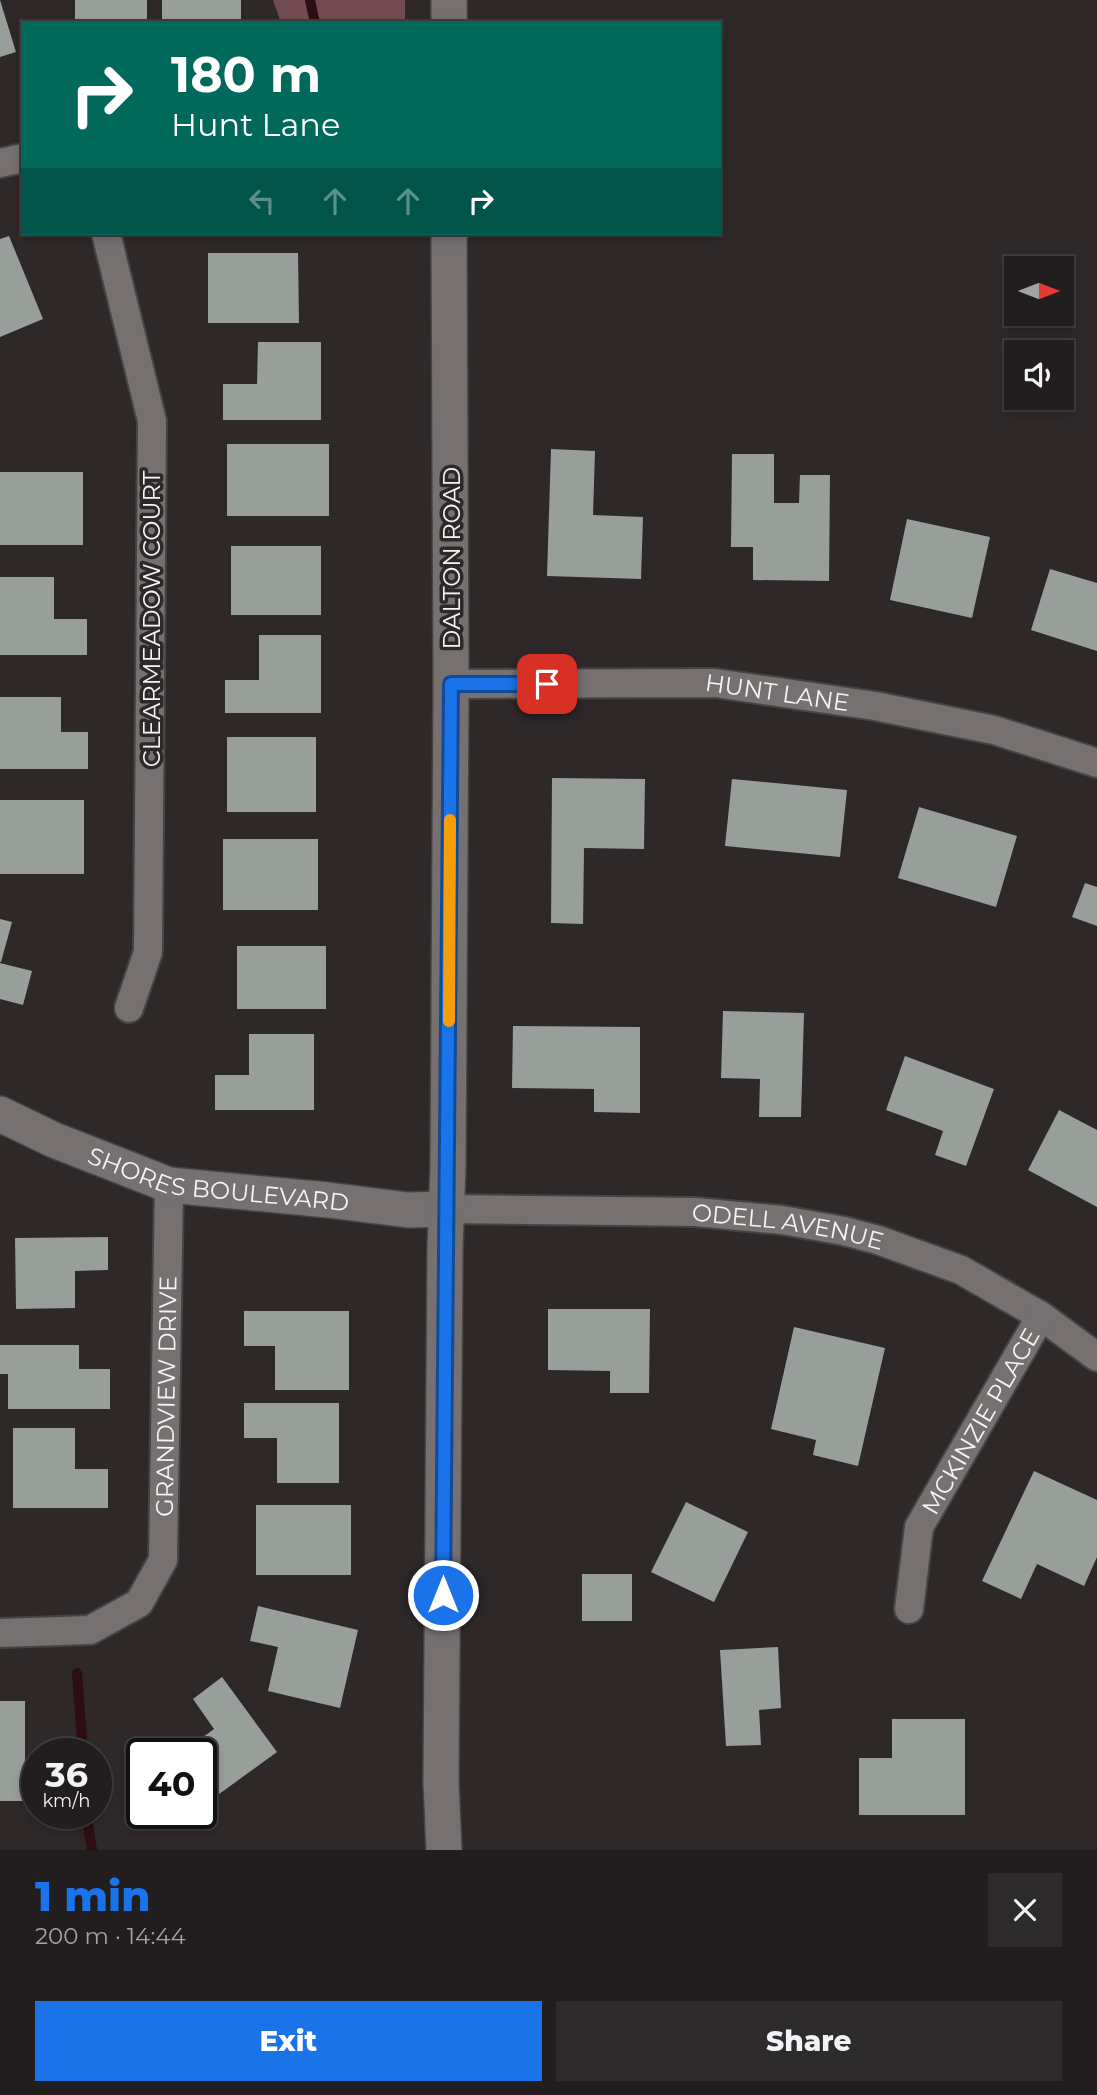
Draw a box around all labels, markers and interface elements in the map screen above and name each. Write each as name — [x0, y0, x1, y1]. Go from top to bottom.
text: 180 m — [171, 45, 321, 104]
icon: right — [56, 49, 147, 140]
text: Hunt Lane — [171, 105, 340, 144]
icon: left — [243, 182, 281, 220]
icon: ahead — [316, 182, 354, 220]
icon: ahead — [389, 182, 427, 220]
icon: right — [462, 182, 500, 220]
north arrow — [1004, 256, 1074, 326]
map controls — [1004, 256, 1074, 410]
button: sound — [1004, 340, 1074, 410]
street label: DALTON ROAD — [437, 467, 466, 649]
street label: CLEARMEADOW COURT — [137, 471, 166, 767]
pin — [517, 654, 577, 714]
icon: arrive — [528, 665, 566, 703]
street label: HUNT LANE — [704, 667, 851, 717]
street label: SHORES BOULEVARD — [84, 1140, 351, 1217]
street label: ODELL AVENUE — [691, 1197, 887, 1255]
street label: GRANDVIEW DRIVE — [149, 1276, 182, 1517]
street label: MCKINZIE PLACE — [915, 1323, 1045, 1519]
position arrow — [406, 1558, 480, 1632]
speed limit sign: 40 — [126, 1738, 217, 1829]
text: 36 — [45, 1753, 88, 1796]
text: km/h — [42, 1790, 91, 1812]
text: 1 min — [35, 1870, 151, 1922]
button: close — [988, 1873, 1062, 1947]
text: 200 m · 14:44 — [35, 1922, 186, 1950]
button: Exit — [35, 2001, 542, 2081]
button: Share — [556, 2001, 1062, 2081]

